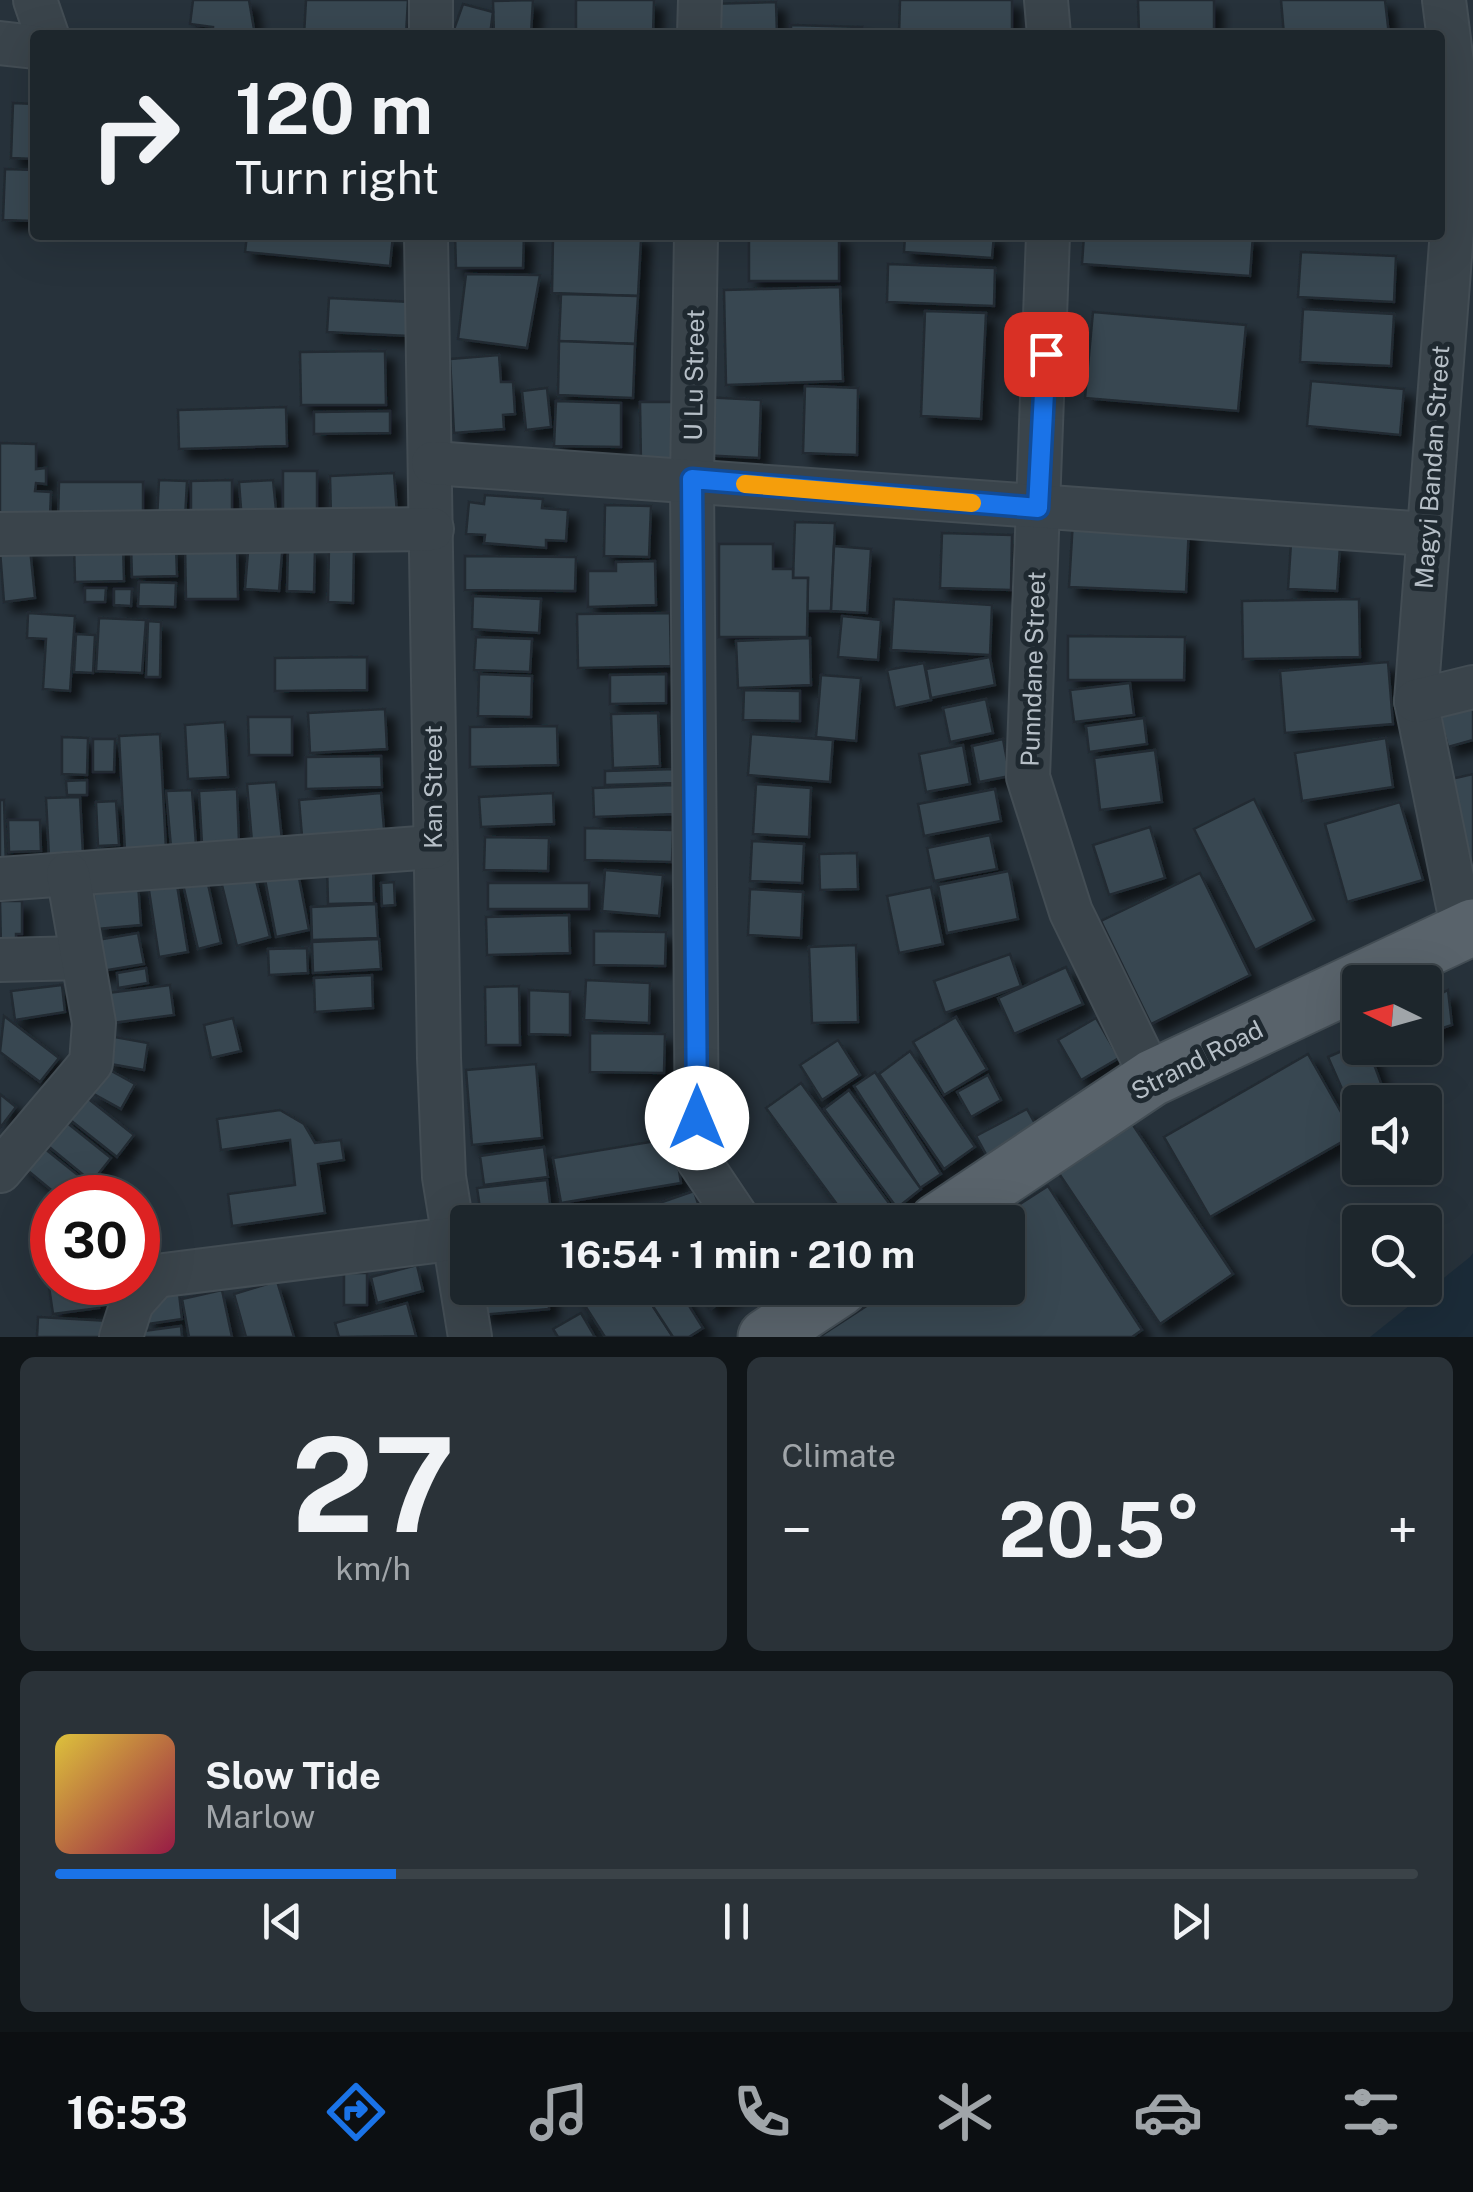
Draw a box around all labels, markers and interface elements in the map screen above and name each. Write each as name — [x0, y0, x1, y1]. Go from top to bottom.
text: 120 m — [235, 67, 433, 150]
icon: right — [70, 70, 200, 200]
text: Turn right — [235, 151, 439, 204]
street label: U Lu Street — [678, 309, 710, 441]
pin — [1004, 312, 1089, 397]
icon: arrive — [1019, 327, 1074, 382]
street label: Magyi Bandan Street — [1409, 344, 1455, 590]
street label: Punndane Street — [1015, 571, 1051, 767]
street label: Kan Street — [418, 725, 448, 849]
north arrow — [1342, 965, 1442, 1065]
map controls — [1342, 965, 1442, 1305]
street label: Strand Road — [1126, 1014, 1268, 1106]
position arrow — [645, 1066, 749, 1170]
button: sound — [1342, 1085, 1442, 1185]
speed limit sign: 30 — [30, 1175, 160, 1305]
button: search — [1342, 1205, 1442, 1305]
text: 16:54 · 1 min · 210 m — [560, 1232, 915, 1277]
text: 27 — [291, 1409, 455, 1561]
text: Climate — [782, 1437, 896, 1474]
text: 20.5° — [999, 1486, 1201, 1574]
text: − — [782, 1498, 812, 1562]
text: + — [1387, 1498, 1418, 1562]
text: km/h — [336, 1550, 411, 1587]
text: Slow Tide — [205, 1753, 381, 1798]
text: Marlow — [205, 1798, 315, 1835]
icon: previous — [255, 1894, 310, 1949]
icon: pause — [709, 1894, 764, 1949]
icon: next — [1163, 1894, 1218, 1949]
icon: directions — [321, 2077, 391, 2147]
icon: music — [524, 2077, 594, 2147]
icon: phone — [727, 2077, 797, 2147]
icon: climate — [930, 2077, 1000, 2147]
icon: car — [1133, 2077, 1203, 2147]
icon: filters — [1336, 2077, 1406, 2147]
text: 16:53 — [67, 2086, 188, 2139]

